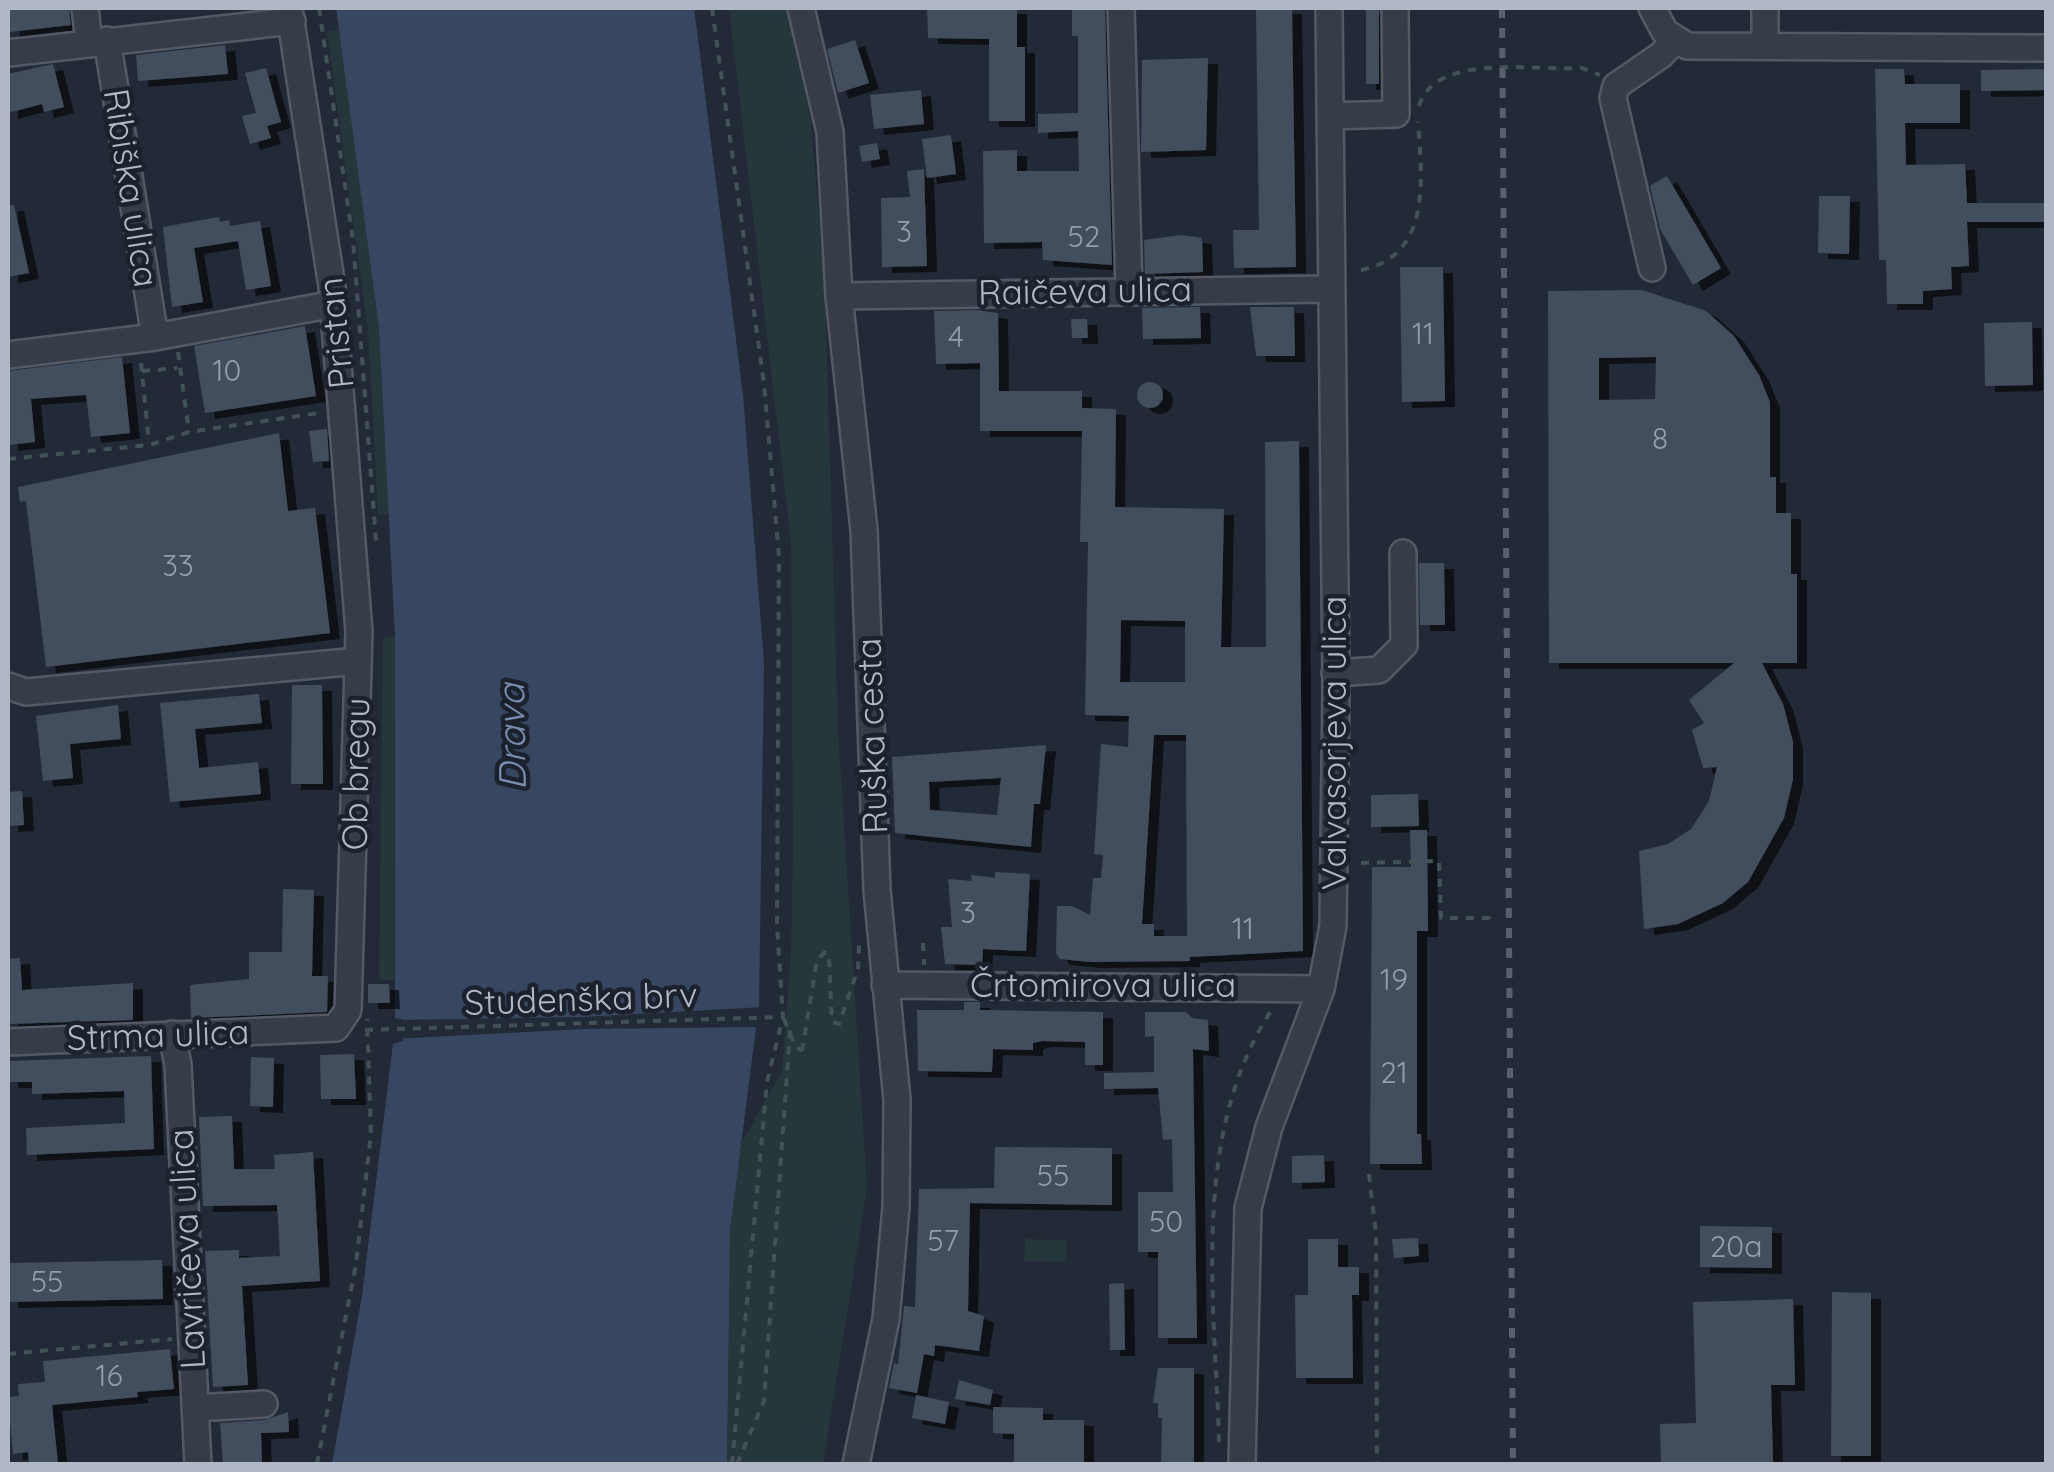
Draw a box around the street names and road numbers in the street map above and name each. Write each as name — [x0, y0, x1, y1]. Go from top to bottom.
street label: Ribiška ulica — [95, 86, 169, 290]
street label: Raičeva ulica — [978, 266, 1192, 314]
street label: Pristan — [307, 275, 363, 391]
street label: Valvasorjeva ulica — [1311, 596, 1355, 890]
street label: Ruška cesta — [846, 637, 896, 835]
street label: Ob bregu — [332, 697, 378, 851]
street label: Črtomirova ulica — [970, 962, 1236, 1006]
street label: Studenška brv — [464, 972, 698, 1024]
street label: Strma ulica — [66, 1009, 250, 1059]
street label: Lavričeva ulica — [158, 1128, 214, 1370]

